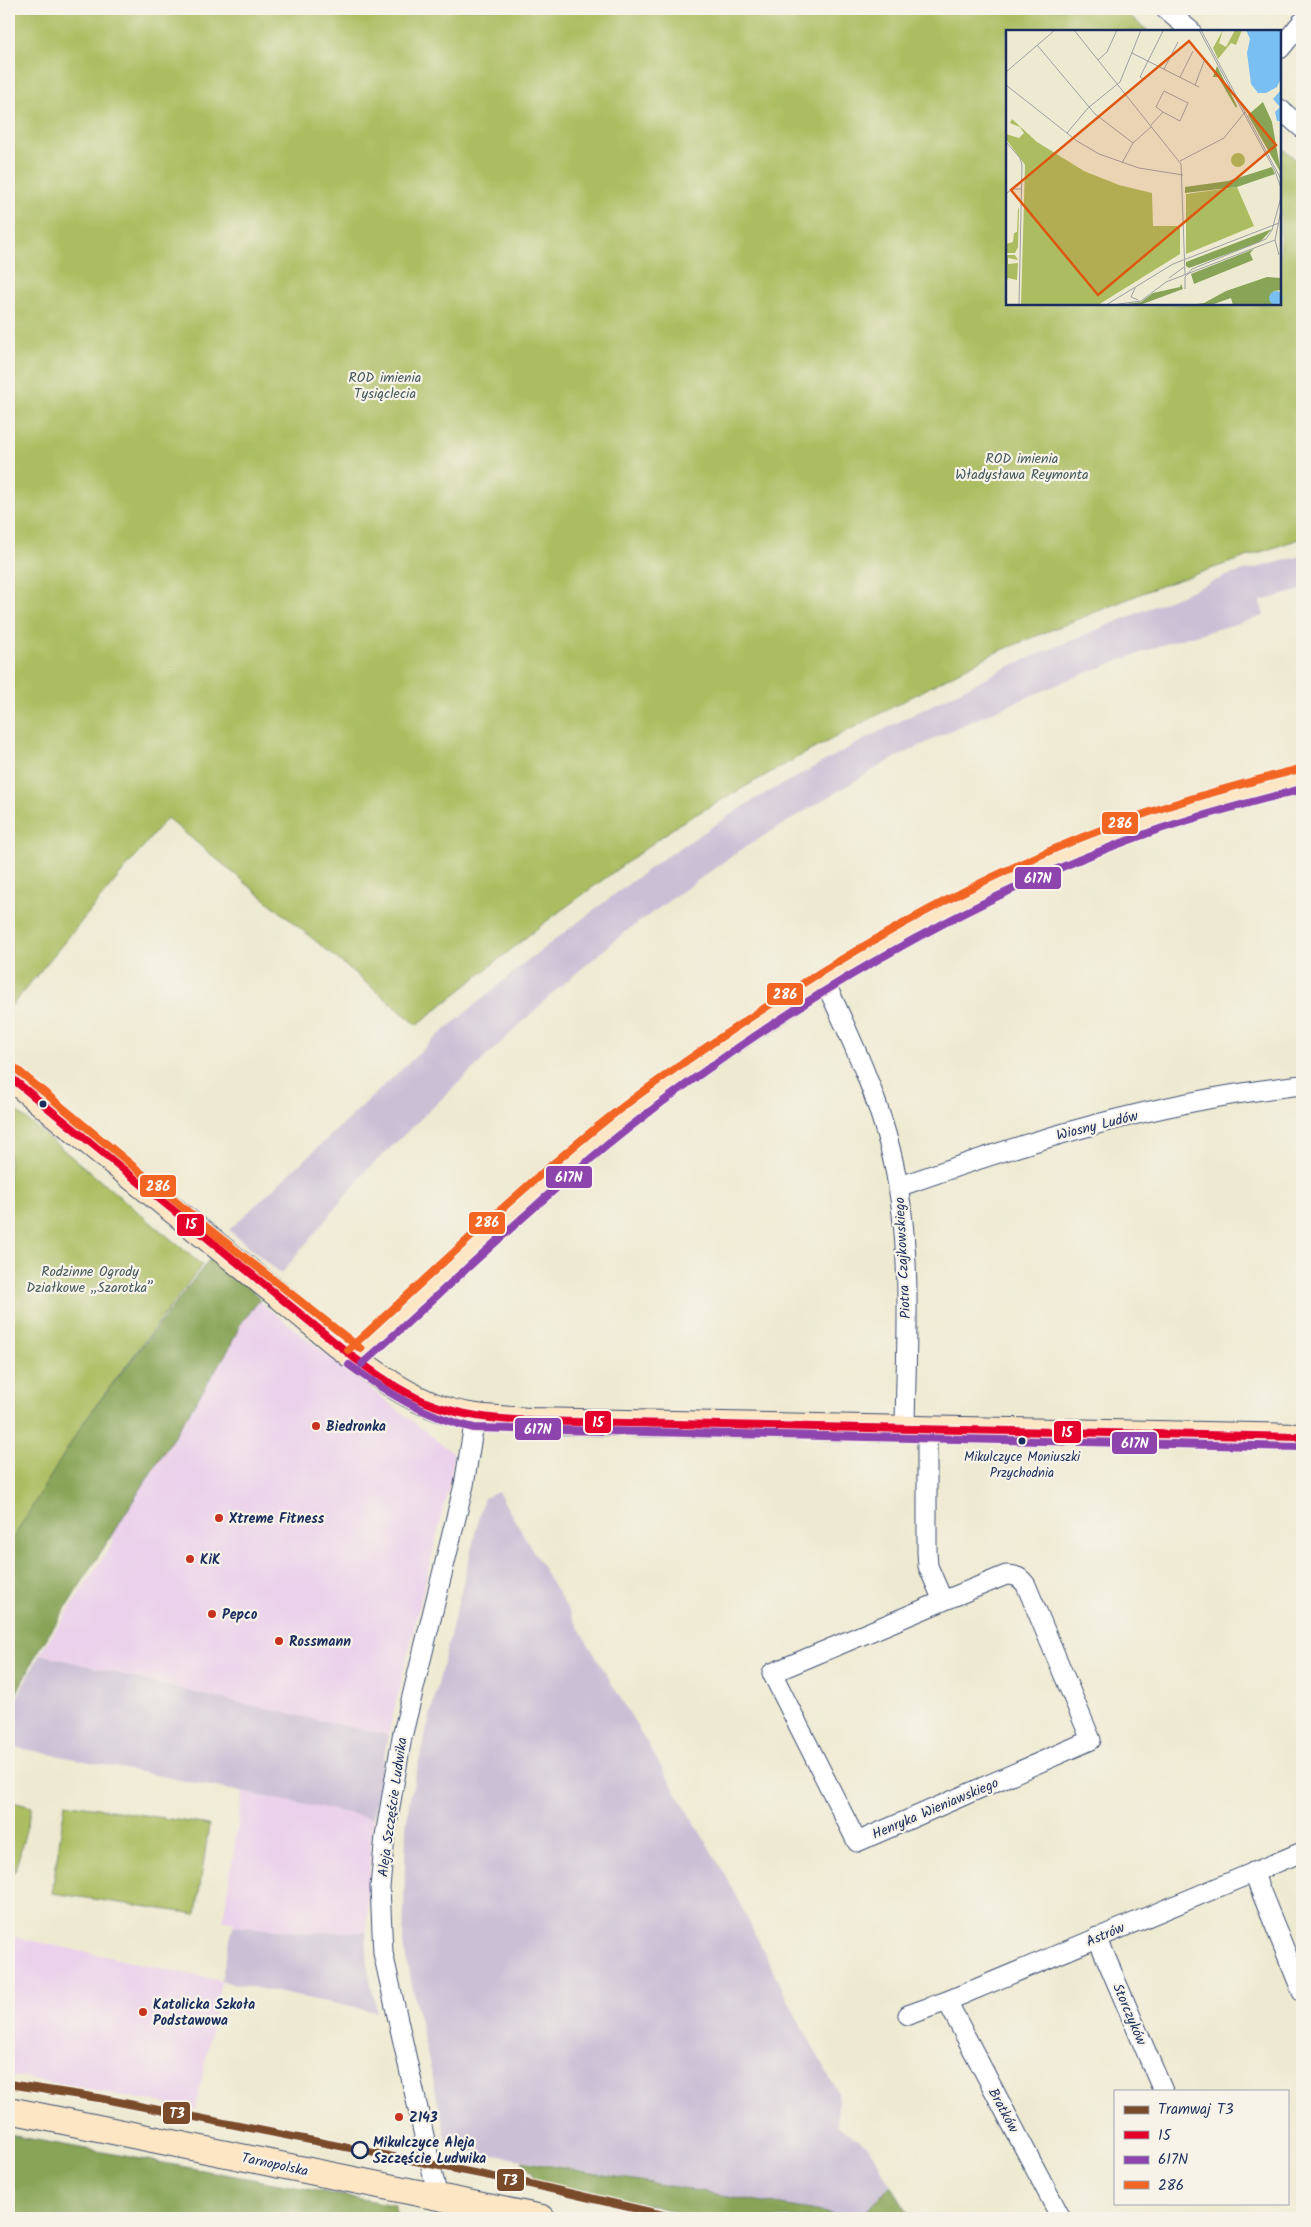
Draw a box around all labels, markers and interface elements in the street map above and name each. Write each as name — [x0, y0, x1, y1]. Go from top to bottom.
inset map — [1006, 30, 1281, 305]
park label: ROD imienia Tysiąclecia — [349, 367, 421, 405]
park label: ROD imienia Władysława Reymonta — [955, 448, 1089, 486]
line badge: 286 — [1101, 811, 1139, 835]
text: 286 — [1108, 813, 1132, 835]
line badge: 617N — [1014, 866, 1062, 890]
text: 617N — [1024, 868, 1052, 890]
line badge: 286 — [766, 982, 804, 1006]
text: 286 — [773, 984, 797, 1006]
unlabelled marker — [38, 1099, 48, 1109]
street label: Wiosny Ludów — [1054, 1105, 1141, 1147]
line badge: 617N — [545, 1165, 593, 1189]
text: 617N — [555, 1167, 583, 1189]
line badge: 286 — [139, 1174, 177, 1198]
text: 286 — [146, 1176, 170, 1198]
street label: Piotra Czajkowskiego — [889, 1197, 917, 1319]
line badge: 286 — [468, 1211, 506, 1235]
text: 286 — [475, 1212, 499, 1234]
line badge: 15 — [176, 1213, 205, 1237]
text: 15 — [185, 1214, 199, 1236]
park label: Rodzinne Ogrody Działkowe „Szarotka” — [26, 1261, 154, 1299]
line badge: 15 — [584, 1410, 612, 1434]
text: 15 — [592, 1412, 606, 1434]
place label: Biedronka — [326, 1416, 386, 1438]
line badge: 617N — [514, 1417, 562, 1441]
text: 617N — [524, 1419, 552, 1441]
marker: Biedronka — [310, 1420, 322, 1432]
line badge: 15 — [1053, 1420, 1082, 1444]
text: 15 — [1061, 1422, 1075, 1444]
line badge: 617N — [1111, 1431, 1158, 1455]
text: 617N — [1121, 1433, 1149, 1455]
marker: Mikulczyce Moniuszki Przychodnia — [1017, 1436, 1027, 1446]
place label: Mikulczyce Moniuszki Przychodnia — [964, 1447, 1081, 1484]
place label: Xtreme Fitness — [228, 1508, 325, 1530]
marker: Xtreme Fitness — [213, 1512, 225, 1524]
place label: KiK — [200, 1549, 221, 1571]
marker: KiK — [184, 1553, 196, 1565]
place label: Pepco — [222, 1604, 258, 1626]
marker: Pepco — [206, 1608, 218, 1620]
place label: Rossmann — [289, 1631, 351, 1653]
marker: Rossmann — [273, 1635, 285, 1647]
street label: Aleja Szczęście Ludwika — [372, 1736, 414, 1878]
street label: Henryka Wieniawskiego — [869, 1772, 1002, 1846]
street label: Astrów — [1083, 1917, 1129, 1953]
street label: Storczyków — [1106, 1980, 1152, 2049]
place label: Katolicka Szkoła Podstawowa — [153, 1994, 255, 2032]
marker: Katolicka Szkoła Podstawowa — [137, 2006, 149, 2018]
street label: Bratków — [982, 2084, 1024, 2137]
legend — [1114, 2090, 1288, 2204]
text: Tramwaj T3 — [1158, 2098, 1234, 2122]
line badge: T3 — [162, 2101, 191, 2125]
text: T3 — [169, 2103, 185, 2125]
place label: Z143 — [409, 2107, 438, 2129]
marker: Z143 — [393, 2111, 405, 2123]
text: 15 — [1158, 2124, 1172, 2148]
place label: Mikulczyce Aleja Szczęście Ludwika — [373, 2132, 486, 2170]
marker: Mikulczyce Aleja Szczęście Ludwika — [351, 2141, 369, 2159]
street label: Tarnopolska — [239, 2147, 310, 2183]
text: 617N — [1158, 2148, 1188, 2172]
line badge: T3 — [496, 2168, 525, 2192]
text: T3 — [502, 2170, 518, 2192]
text: 286 — [1158, 2174, 1184, 2198]

